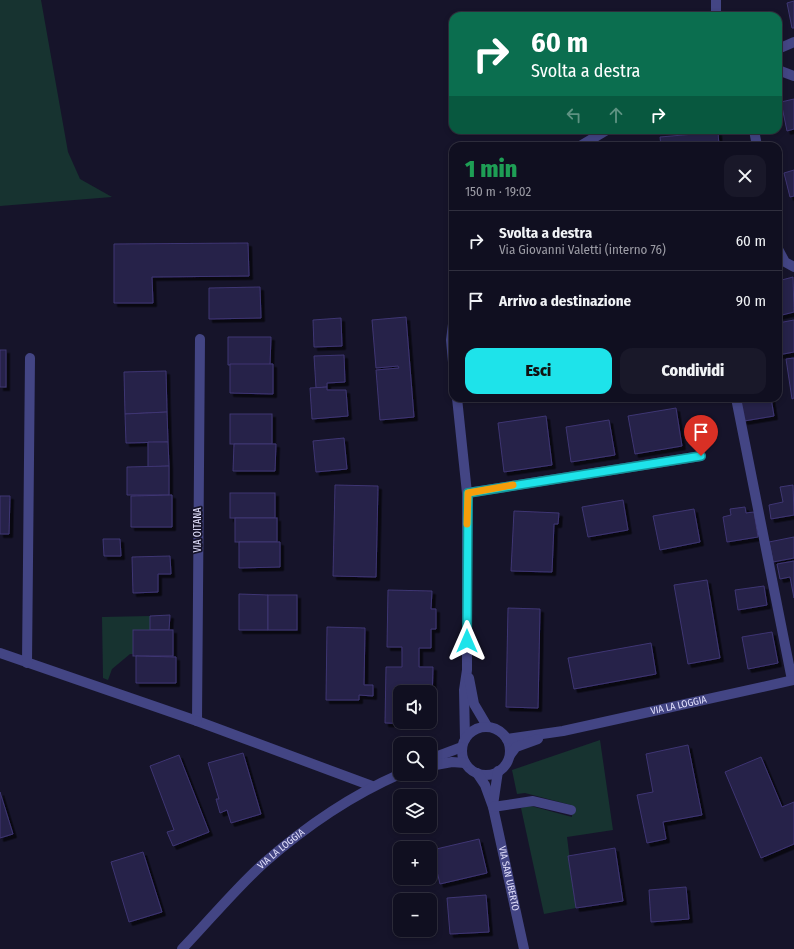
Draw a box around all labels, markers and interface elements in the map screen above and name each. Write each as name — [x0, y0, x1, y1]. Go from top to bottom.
text: 60 m — [531, 26, 588, 59]
icon: right — [465, 28, 517, 80]
text: Svolta a destra — [531, 60, 640, 82]
icon: left — [563, 104, 585, 126]
icon: ahead — [605, 104, 627, 126]
icon: right — [647, 104, 669, 126]
text: 1 min — [465, 155, 517, 183]
button: close — [724, 155, 766, 197]
text: 150 m · 19:02 — [465, 184, 531, 199]
text: Svolta a destra — [499, 224, 592, 242]
icon: right — [465, 230, 487, 252]
text: 60 m — [736, 232, 766, 250]
text: Via Giovanni Valetti (interno 76) — [499, 242, 666, 257]
icon: arrive — [465, 290, 487, 312]
text: Arrivo a destinazione — [499, 292, 631, 310]
text: 90 m — [736, 292, 766, 310]
button: Esci — [465, 348, 612, 394]
button: Condividi — [620, 348, 766, 394]
pin — [684, 415, 718, 456]
icon: arrive — [690, 421, 712, 443]
street label: VIA OITANA — [192, 507, 204, 552]
position arrow — [446, 620, 488, 662]
map controls — [393, 685, 437, 937]
button: sound — [393, 685, 437, 729]
street label: VIA LA LOGGIA — [650, 693, 709, 717]
button: search — [393, 737, 437, 781]
button: layers — [393, 789, 437, 833]
street label: VIA LA LOGGIA — [255, 826, 308, 872]
button: + — [393, 841, 437, 885]
street label: VIA SAN UBERTO — [496, 845, 521, 912]
button: − — [393, 893, 437, 937]

